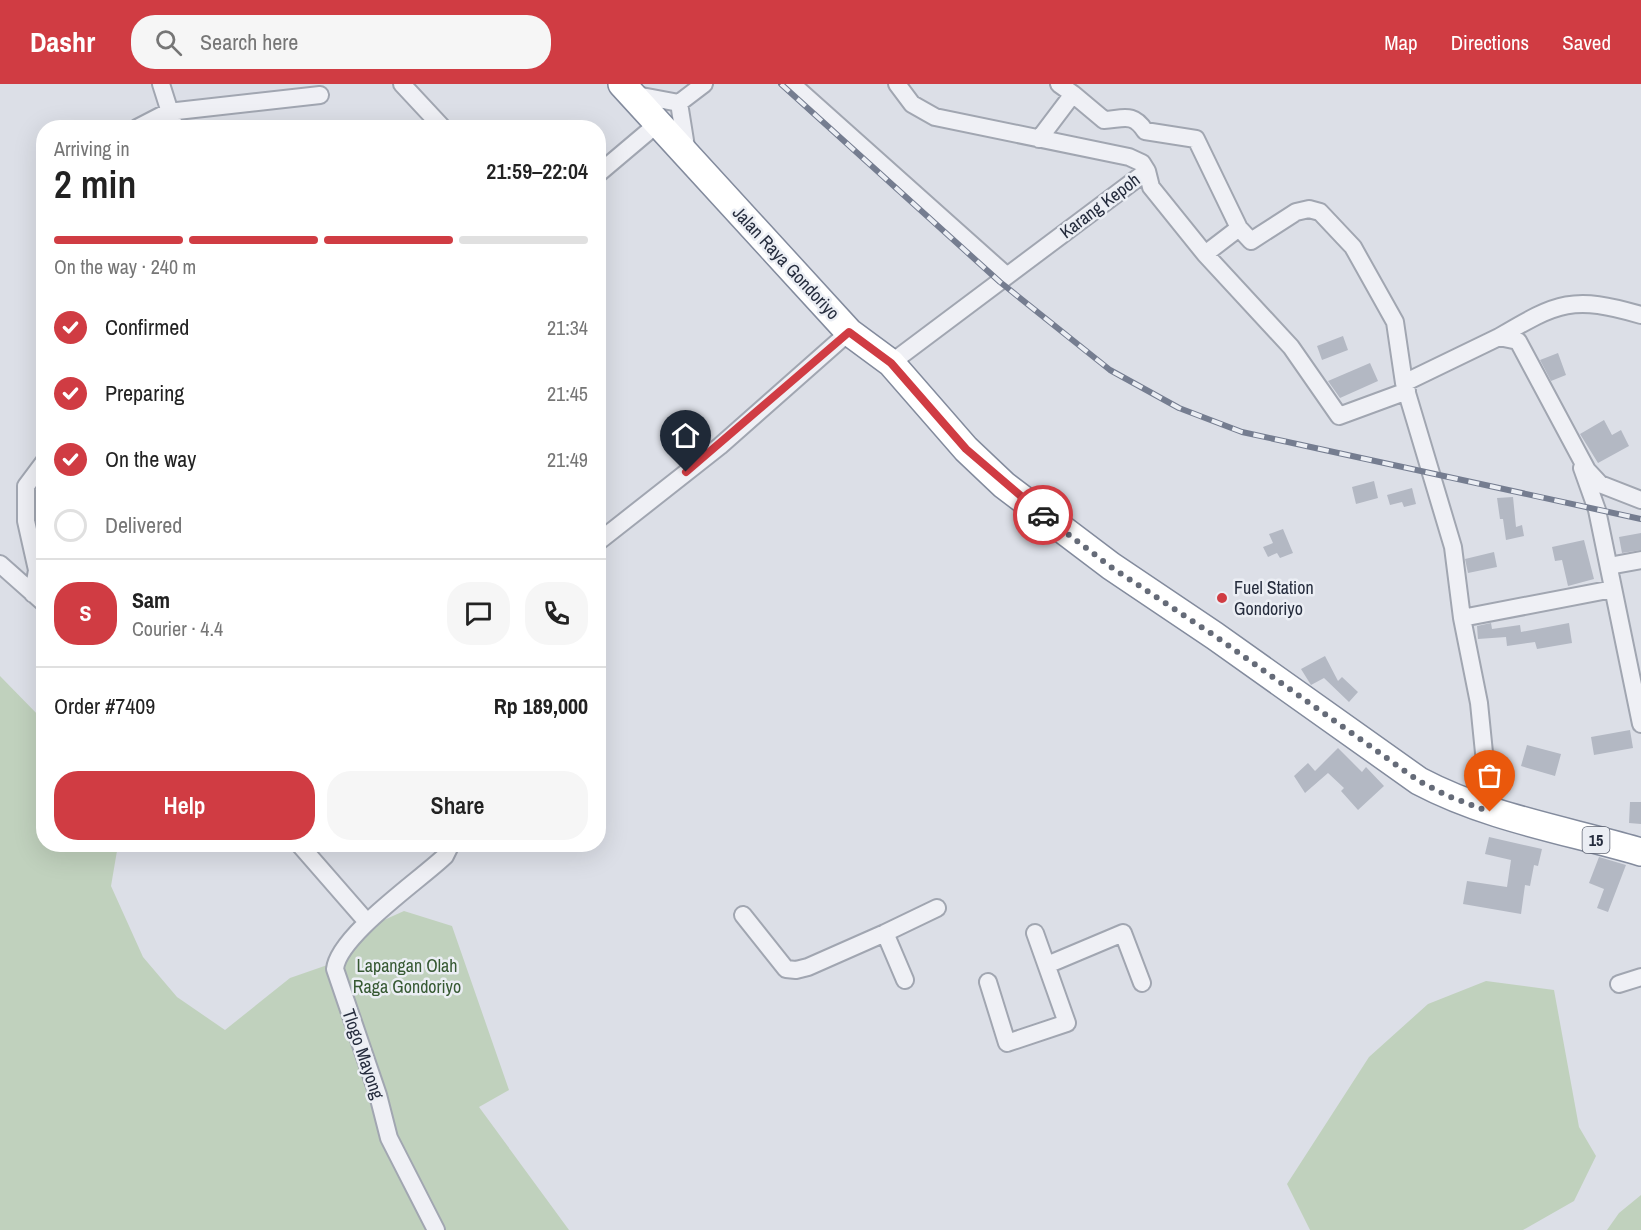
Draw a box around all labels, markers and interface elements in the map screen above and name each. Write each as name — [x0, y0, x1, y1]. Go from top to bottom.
search box — [131, 15, 551, 69]
text: Dashr — [30, 23, 95, 61]
icon: search — [152, 26, 185, 59]
text: Search here — [200, 27, 298, 57]
text: Map — [1384, 28, 1418, 57]
text: Directions — [1451, 28, 1529, 57]
text: Saved — [1562, 28, 1611, 57]
text: Arriving in — [54, 135, 130, 162]
text: 21:59–22:04 — [486, 156, 588, 186]
text: 2 min — [54, 158, 136, 210]
street label: Karang Kepoh — [1054, 167, 1145, 244]
street label: Jalan Raya Gondoriyo — [727, 200, 846, 325]
text: On the way · 240 m — [54, 253, 196, 280]
icon: check — [54, 311, 87, 344]
text: Confirmed — [105, 312, 189, 342]
text: 21:34 — [547, 314, 588, 341]
icon: check — [54, 377, 87, 410]
text: Preparing — [105, 378, 184, 408]
text: 21:45 — [547, 380, 588, 407]
pin — [660, 410, 711, 472]
icon: home — [669, 419, 702, 452]
icon: check — [54, 443, 87, 476]
text: On the way — [105, 444, 196, 474]
text: 21:49 — [547, 446, 588, 473]
courier — [1013, 485, 1073, 545]
icon: car — [1027, 499, 1060, 532]
text: Delivered — [105, 510, 182, 540]
place label: Fuel Station Gondoriyo — [1234, 575, 1314, 621]
button: chat — [447, 582, 510, 645]
button: phone — [525, 582, 588, 645]
text: Sam — [132, 585, 170, 615]
marker: Fuel Station Gondoriyo — [1215, 591, 1229, 605]
text: S — [79, 598, 92, 628]
text: Courier · 4.4 — [132, 615, 223, 642]
text: Order #7409 — [54, 691, 155, 721]
text: Rp 189,000 — [494, 691, 588, 721]
pin — [1464, 750, 1515, 812]
icon: bag — [1473, 759, 1506, 792]
button: Help — [54, 771, 315, 840]
button: Share — [327, 771, 588, 840]
road number: 15 — [1582, 827, 1610, 853]
park label: Lapangan Olah Raga Gondoriyo — [353, 953, 461, 999]
street label: Tlogo Mayong — [336, 1006, 391, 1103]

